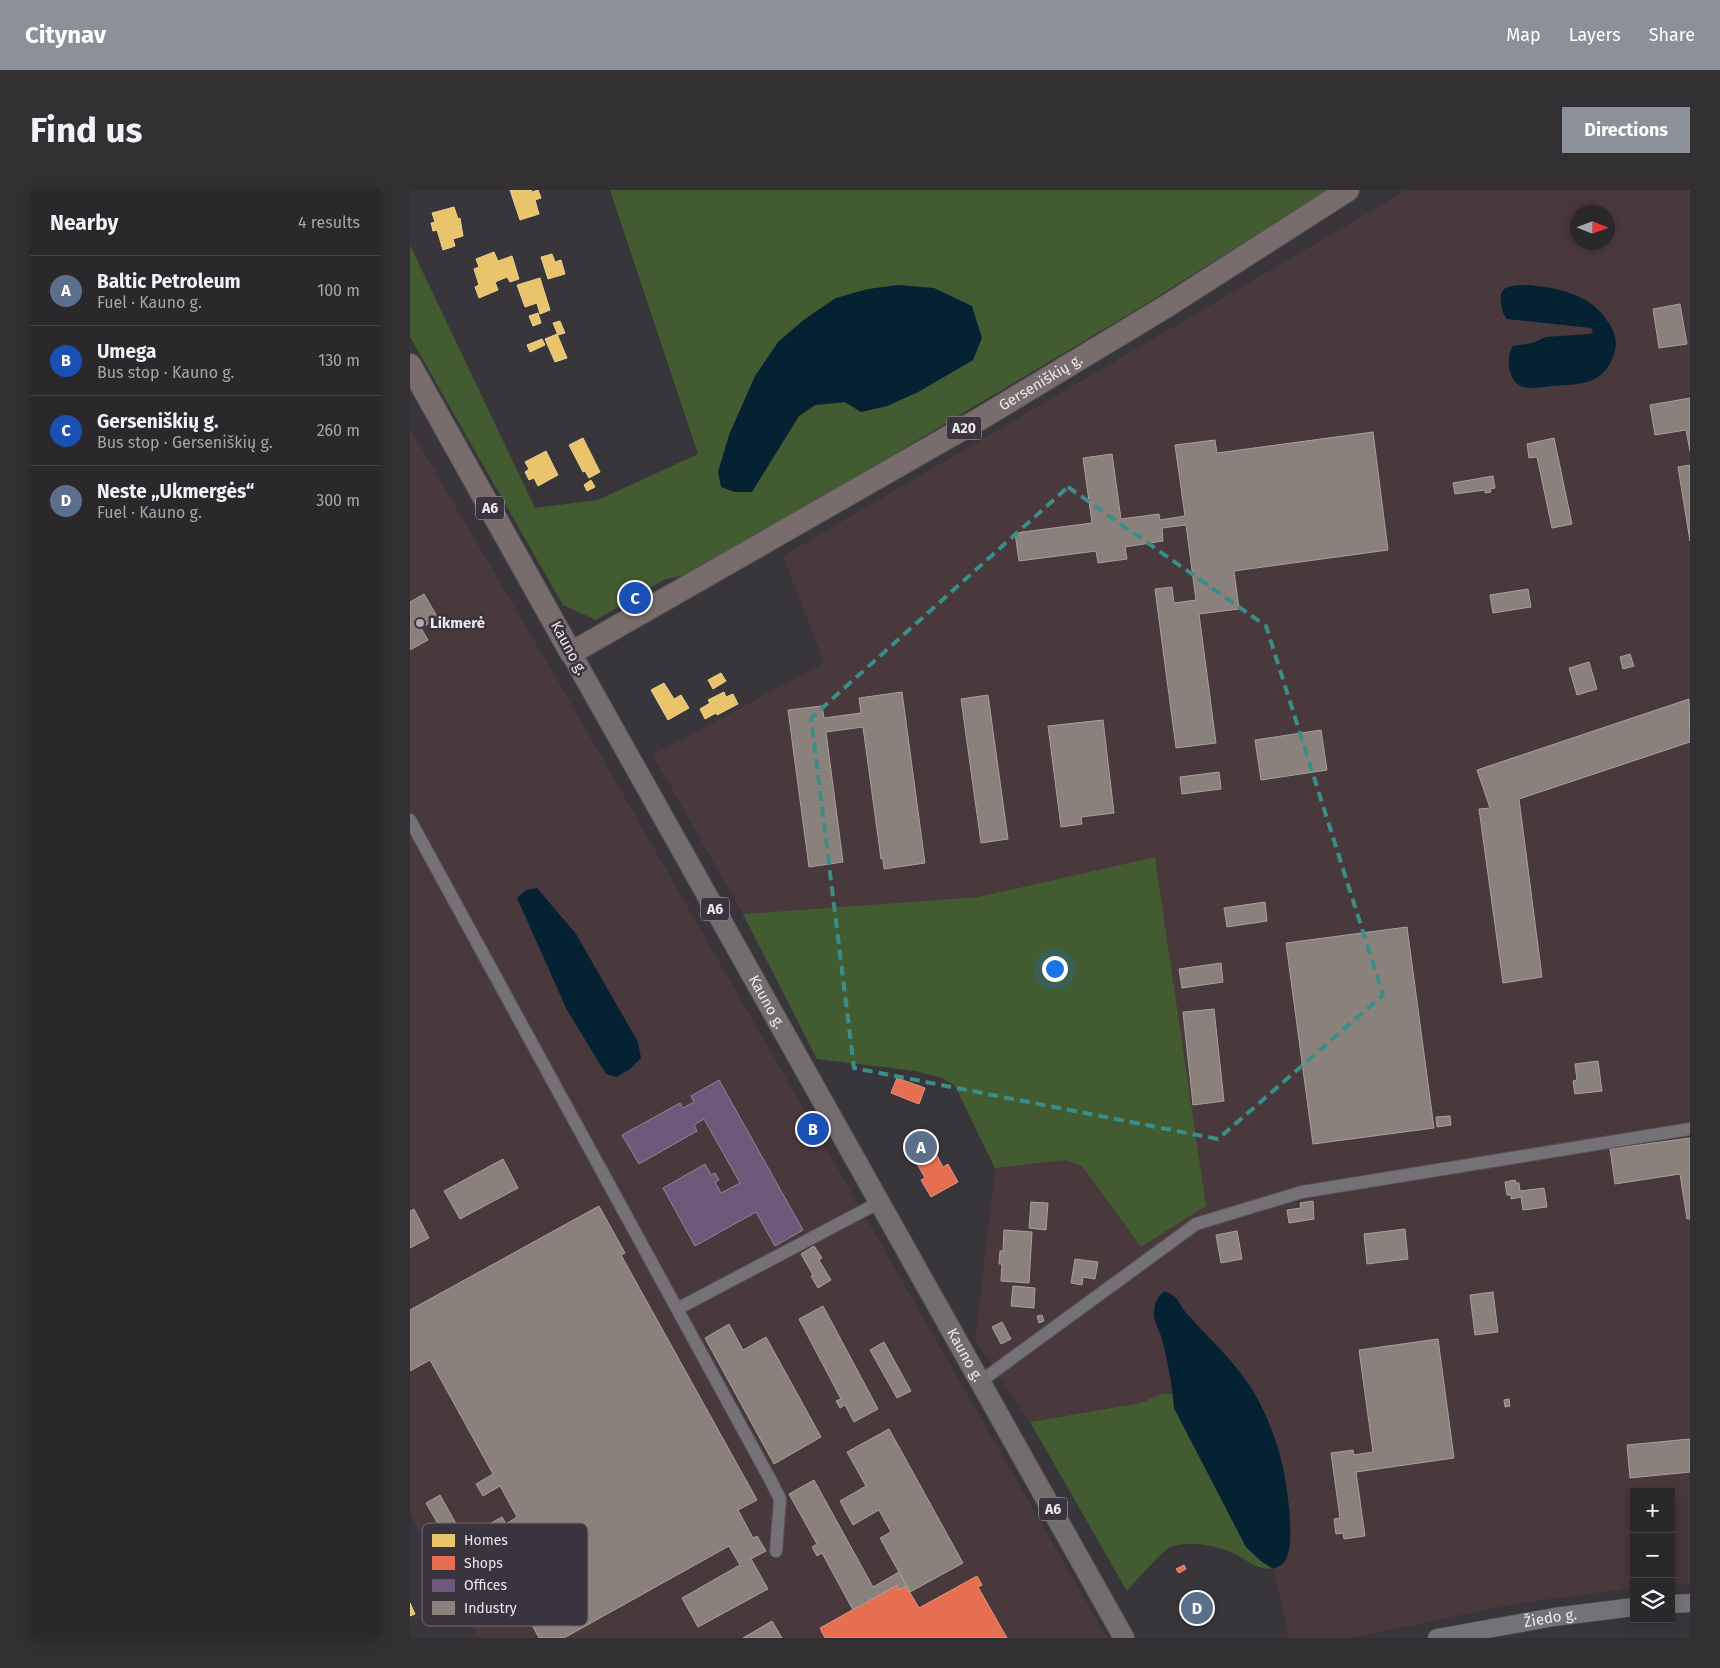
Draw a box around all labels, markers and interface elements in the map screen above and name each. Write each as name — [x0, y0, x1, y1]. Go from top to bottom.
text: Citynav — [25, 21, 106, 49]
text: Map — [1506, 24, 1541, 46]
text: Layers — [1569, 24, 1621, 46]
text: Share — [1649, 24, 1695, 46]
button: Directions — [1562, 107, 1690, 153]
text: Find us — [30, 109, 142, 151]
north arrow — [1570, 205, 1615, 250]
text: Nearby — [50, 210, 118, 236]
text: 4 results — [298, 213, 360, 232]
text: Baltic Petroleum — [97, 270, 241, 293]
text: A — [61, 281, 71, 300]
text: 100 m — [317, 281, 360, 300]
text: Fuel · Kauno g. — [97, 293, 202, 312]
text: Umega — [97, 340, 156, 363]
street label: Gerseniškių g. — [996, 350, 1086, 415]
text: B — [61, 351, 71, 370]
text: 130 m — [318, 351, 360, 370]
text: Bus stop · Kauno g. — [97, 363, 234, 382]
text: Gerseniškių g. — [97, 410, 219, 433]
road number: A20 — [946, 417, 982, 440]
text: C — [61, 421, 71, 440]
text: 260 m — [317, 421, 360, 440]
text: Bus stop · Gerseniškių g. — [97, 433, 273, 452]
text: Neste „Ukmergės“ — [97, 480, 254, 503]
text: D — [61, 491, 71, 510]
text: 300 m — [316, 491, 360, 510]
road number: A6 — [476, 496, 504, 520]
text: Fuel · Kauno g. — [97, 503, 202, 522]
pin: C — [619, 579, 651, 617]
place label: Likmerė — [430, 614, 485, 632]
marker: Likmerė — [414, 617, 426, 629]
street label: Kauno g. — [547, 618, 591, 678]
road number: A6 — [701, 898, 729, 921]
your location — [1042, 956, 1068, 982]
street label: Kauno g. — [745, 972, 789, 1032]
pin: B — [797, 1110, 829, 1148]
pin: A — [905, 1128, 937, 1166]
street label: Kauno g. — [943, 1325, 987, 1385]
map controls — [1630, 1488, 1675, 1623]
button: + — [1630, 1488, 1675, 1533]
road number: A6 — [1039, 1498, 1067, 1520]
legend — [422, 1523, 588, 1626]
text: Homes — [464, 1532, 508, 1549]
button: − — [1630, 1533, 1675, 1578]
text: Shops — [464, 1555, 503, 1572]
text: Offices — [464, 1577, 507, 1594]
button: layers — [1630, 1578, 1675, 1623]
pin: D — [1181, 1589, 1213, 1627]
text: Industry — [464, 1600, 517, 1617]
street label: Žiedo g. — [1522, 1605, 1578, 1631]

